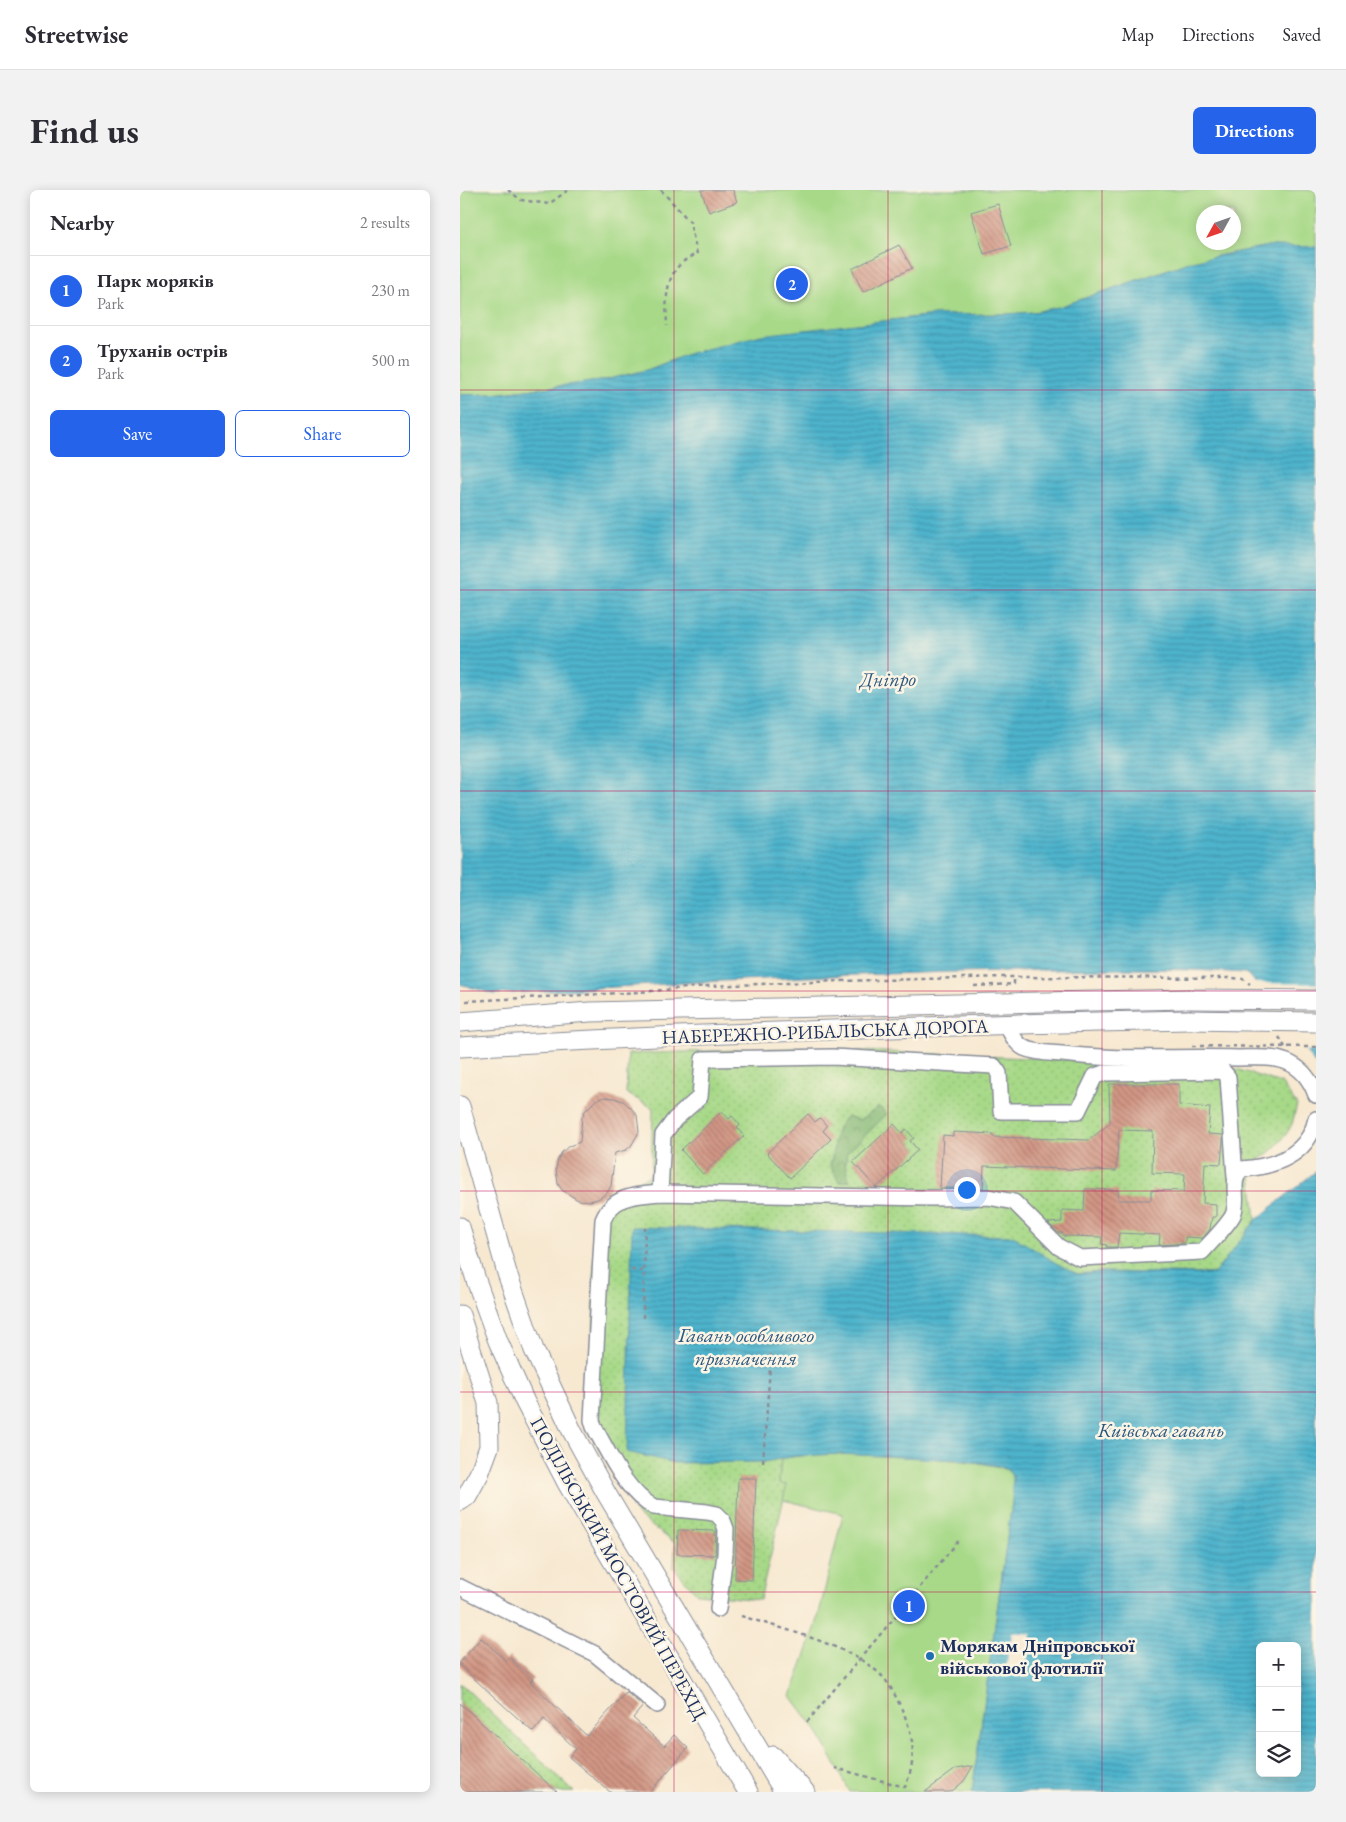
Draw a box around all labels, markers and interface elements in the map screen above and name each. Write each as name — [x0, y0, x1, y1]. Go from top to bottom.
text: Streetwise — [25, 19, 128, 50]
text: Map — [1122, 23, 1154, 46]
text: Directions — [1182, 23, 1254, 46]
text: Saved — [1282, 23, 1321, 46]
button: Directions — [1193, 107, 1316, 154]
text: Find us — [30, 108, 139, 153]
north arrow — [1196, 205, 1241, 250]
text: Nearby — [50, 209, 114, 236]
text: 2 results — [360, 212, 410, 233]
pin: 2 — [776, 265, 808, 303]
text: Парк моряків — [97, 268, 214, 293]
text: 1 — [62, 280, 70, 301]
text: 230 m — [371, 280, 410, 301]
text: Park — [97, 293, 124, 314]
text: Труханів острів — [97, 338, 228, 363]
text: 2 — [62, 350, 70, 371]
text: 500 m — [371, 350, 410, 371]
text: Park — [97, 363, 124, 384]
button: Save — [50, 410, 225, 457]
button: Share — [235, 410, 410, 457]
water label: Дніпро — [858, 666, 917, 693]
street label: НАБЕРЕЖНО-РИБАЛЬСЬКА ДОРОГА — [661, 1013, 990, 1050]
your location — [954, 1177, 980, 1203]
water label: Гавань особливого призначення — [677, 1322, 814, 1371]
street label: ПОДІЛЬСЬКИЙ МОСТОВИЙ ПЕРЕХІД — [524, 1412, 713, 1724]
water label: Київська гавань — [1097, 1417, 1224, 1443]
pin: 1 — [893, 1587, 925, 1625]
place label: Морякам Дніпровської військової флотилії — [940, 1633, 1135, 1680]
map controls — [1256, 1642, 1301, 1777]
button: + — [1256, 1642, 1301, 1687]
marker: Морякам Дніпровської військової флотилії — [924, 1650, 936, 1662]
button: − — [1256, 1687, 1301, 1732]
button: layers — [1256, 1732, 1301, 1777]

